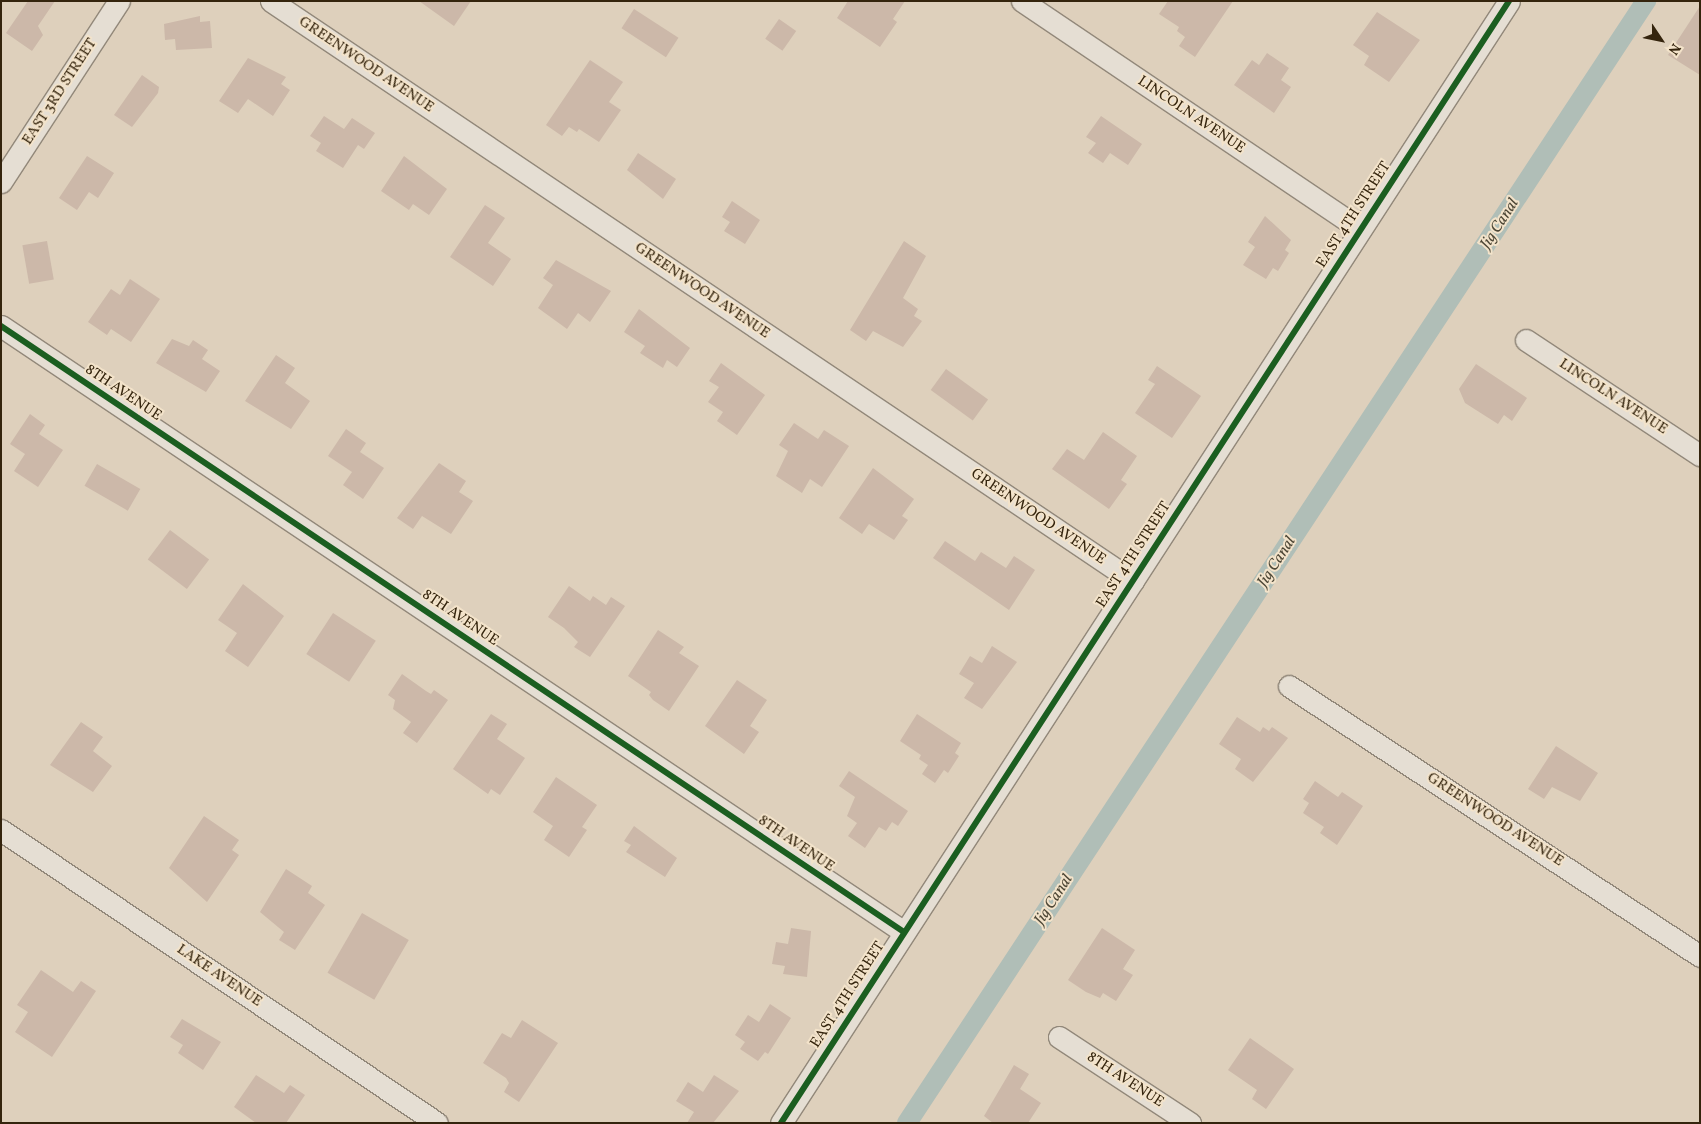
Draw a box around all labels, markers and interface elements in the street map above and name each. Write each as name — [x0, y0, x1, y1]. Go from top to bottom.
street label: GREENWOOD AVENUE — [295, 13, 437, 117]
north arrow — [1636, 15, 1686, 65]
street label: EAST 3RD STREET — [19, 35, 101, 149]
text: N — [1663, 39, 1685, 58]
street label: LINCOLN AVENUE — [1134, 72, 1248, 158]
street label: EAST 4TH STREET — [1313, 158, 1395, 272]
water label: Jig Canal — [1477, 195, 1523, 253]
street label: GREENWOOD AVENUE — [631, 239, 773, 343]
street label: LINCOLN AVENUE — [1555, 355, 1671, 439]
street label: 8TH AVENUE — [81, 361, 165, 425]
street label: GREENWOOD AVENUE — [967, 465, 1109, 569]
street label: EAST 4TH STREET — [1093, 498, 1175, 612]
water label: Jig Canal — [1254, 533, 1300, 591]
street label: 8TH AVENUE — [418, 586, 502, 650]
street label: GREENWOOD AVENUE — [1423, 769, 1567, 871]
street label: 8TH AVENUE — [754, 812, 838, 876]
water label: Jig Canal — [1031, 871, 1077, 929]
street label: EAST 4TH STREET — [807, 938, 889, 1052]
street label: LAKE AVENUE — [173, 941, 265, 1011]
street label: 8TH AVENUE — [1083, 1048, 1167, 1112]

